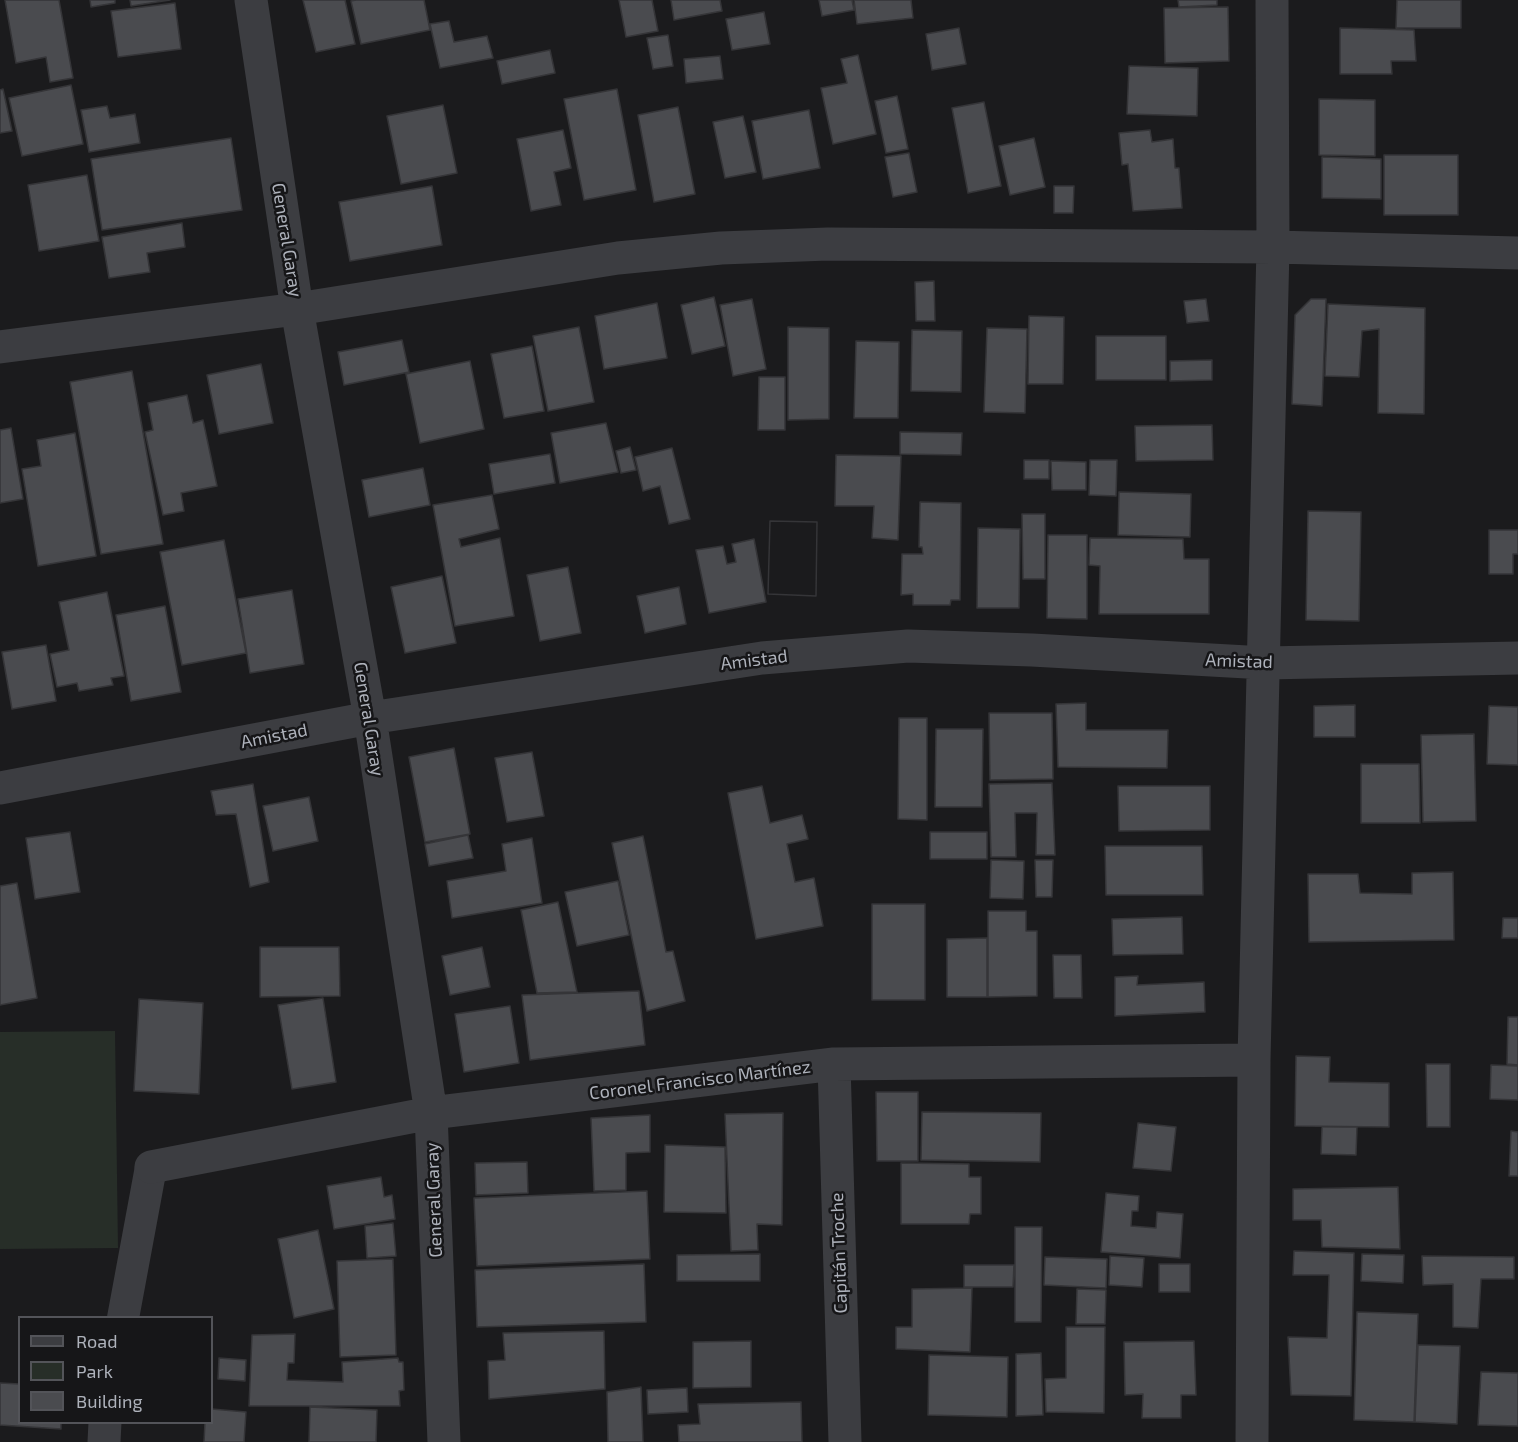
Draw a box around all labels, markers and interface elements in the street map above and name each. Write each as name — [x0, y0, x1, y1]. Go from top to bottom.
street label: General Garay — [267, 181, 307, 299]
street label: Amistad — [719, 645, 789, 675]
street label: Amistad — [1205, 649, 1273, 673]
street label: General Garay — [349, 660, 389, 778]
street label: Amistad — [239, 719, 309, 753]
street label: Coronel Francisco Martínez — [588, 1056, 812, 1104]
street label: General Garay — [421, 1142, 447, 1258]
street label: Capitán Troche — [826, 1192, 852, 1314]
legend — [18, 1316, 213, 1424]
text: Road — [76, 1330, 117, 1352]
text: Park — [76, 1360, 113, 1382]
text: Building — [76, 1390, 143, 1412]

